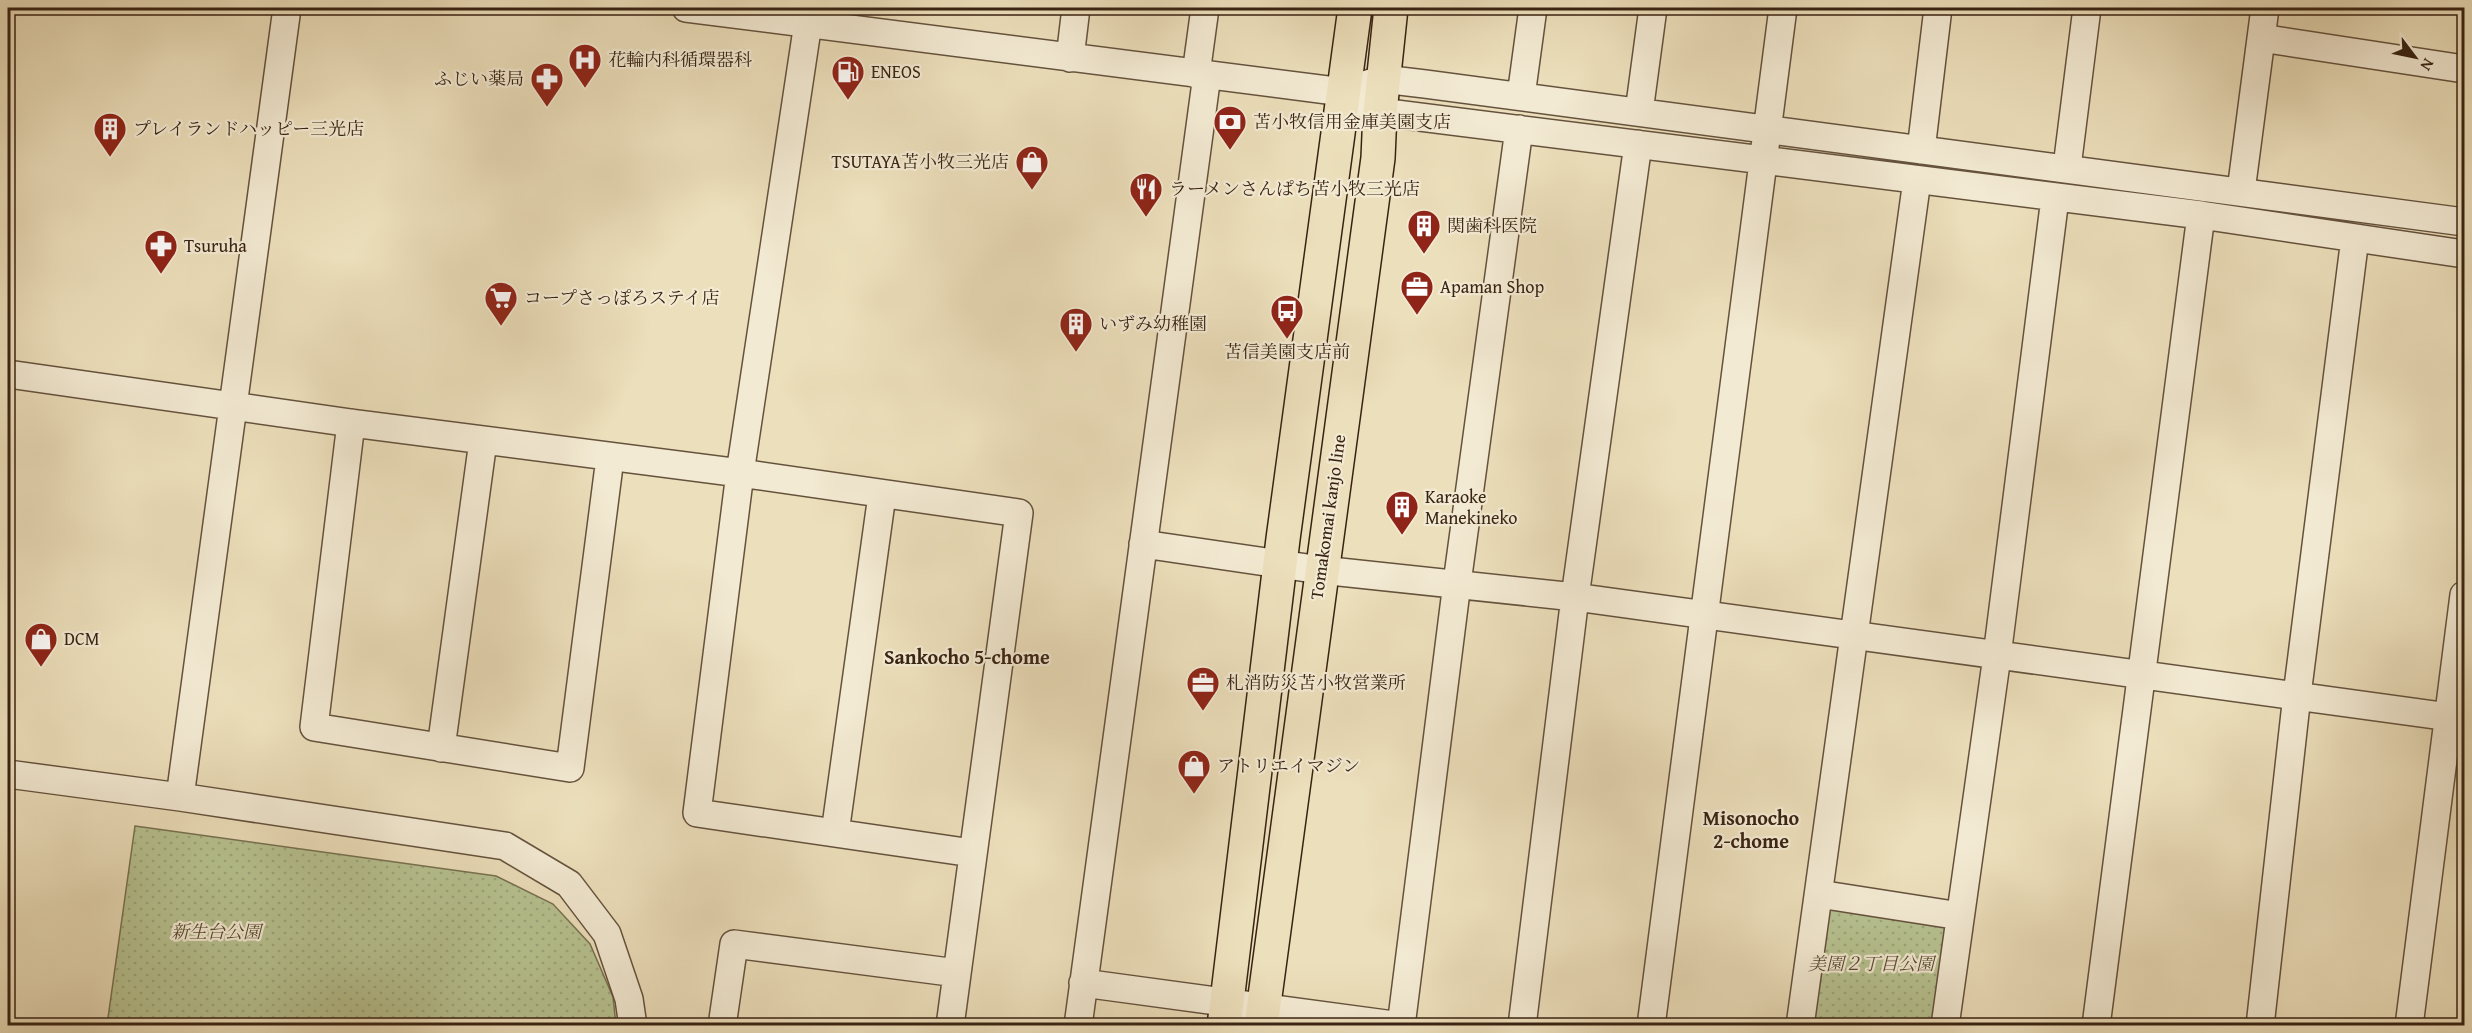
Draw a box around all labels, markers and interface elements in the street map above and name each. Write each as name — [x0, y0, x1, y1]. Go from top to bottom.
north arrow — [2385, 27, 2445, 87]
hospital icon: 花輪内科循環器科 — [567, 42, 603, 89]
place label: 花輪内科循環器科 — [608, 46, 752, 73]
fuel station icon: ENEOS — [830, 54, 866, 101]
text: N — [2415, 54, 2441, 76]
place label: ENEOS — [871, 58, 921, 85]
pharmacy icon: ふじい薬局 — [529, 61, 565, 108]
place label: ふじい薬局 — [434, 65, 524, 92]
bank icon: 苫小牧信用金庫美園支店 — [1212, 104, 1248, 151]
place label: 苫小牧信用金庫美園支店 — [1253, 108, 1451, 135]
building icon: プレイランドハッピー三光店 — [92, 111, 128, 158]
place label: プレイランドハッピー三光店 — [133, 115, 364, 142]
shop icon: TSUTAYA苫小牧三光店 — [1014, 144, 1050, 191]
place label: TSUTAYA苫小牧三光店 — [832, 148, 1009, 175]
restaurant icon: ラーメンさんぱち苫小牧三光店 — [1128, 171, 1164, 218]
place label: ラーメンさんぱち苫小牧三光店 — [1169, 175, 1420, 202]
building icon: 関歯科医院 — [1406, 208, 1442, 255]
place label: 関歯科医院 — [1447, 212, 1537, 239]
pharmacy icon: Tsuruha — [143, 228, 179, 275]
place label: Tsuruha — [184, 232, 247, 259]
office icon: Apaman Shop — [1399, 269, 1435, 316]
place label: Apaman Shop — [1440, 273, 1545, 300]
supermarket icon: コープさっぽろステイ店 — [483, 280, 519, 327]
place label: コープさっぽろステイ店 — [524, 284, 719, 311]
bus stop icon: 苫信美園支店前 — [1269, 293, 1305, 340]
building icon: いずみ幼稚園 — [1058, 306, 1094, 353]
place label: いずみ幼稚園 — [1099, 310, 1207, 337]
place label: 苫信美園支店前 — [1224, 338, 1350, 365]
street label: Tomakomai kanjo line — [1303, 433, 1352, 601]
place label: Karaoke Manekineko — [1425, 483, 1518, 531]
building icon: Karaoke Manekineko — [1384, 489, 1420, 536]
shop icon: DCM — [23, 621, 59, 668]
place label: DCM — [64, 625, 100, 652]
district label: Sankocho 5-chome — [884, 642, 1050, 671]
office icon: 札消防災苫小牧営業所 — [1185, 665, 1221, 712]
place label: 札消防災苫小牧営業所 — [1226, 669, 1406, 696]
shop icon: アトリエイマジン — [1176, 748, 1212, 795]
place label: アトリエイマジン — [1217, 752, 1360, 779]
district label: Misonocho 2-chome — [1703, 803, 1800, 855]
park label: 新生台公園 — [171, 918, 264, 945]
park label: 美園２丁目公園 — [1808, 950, 1937, 977]

